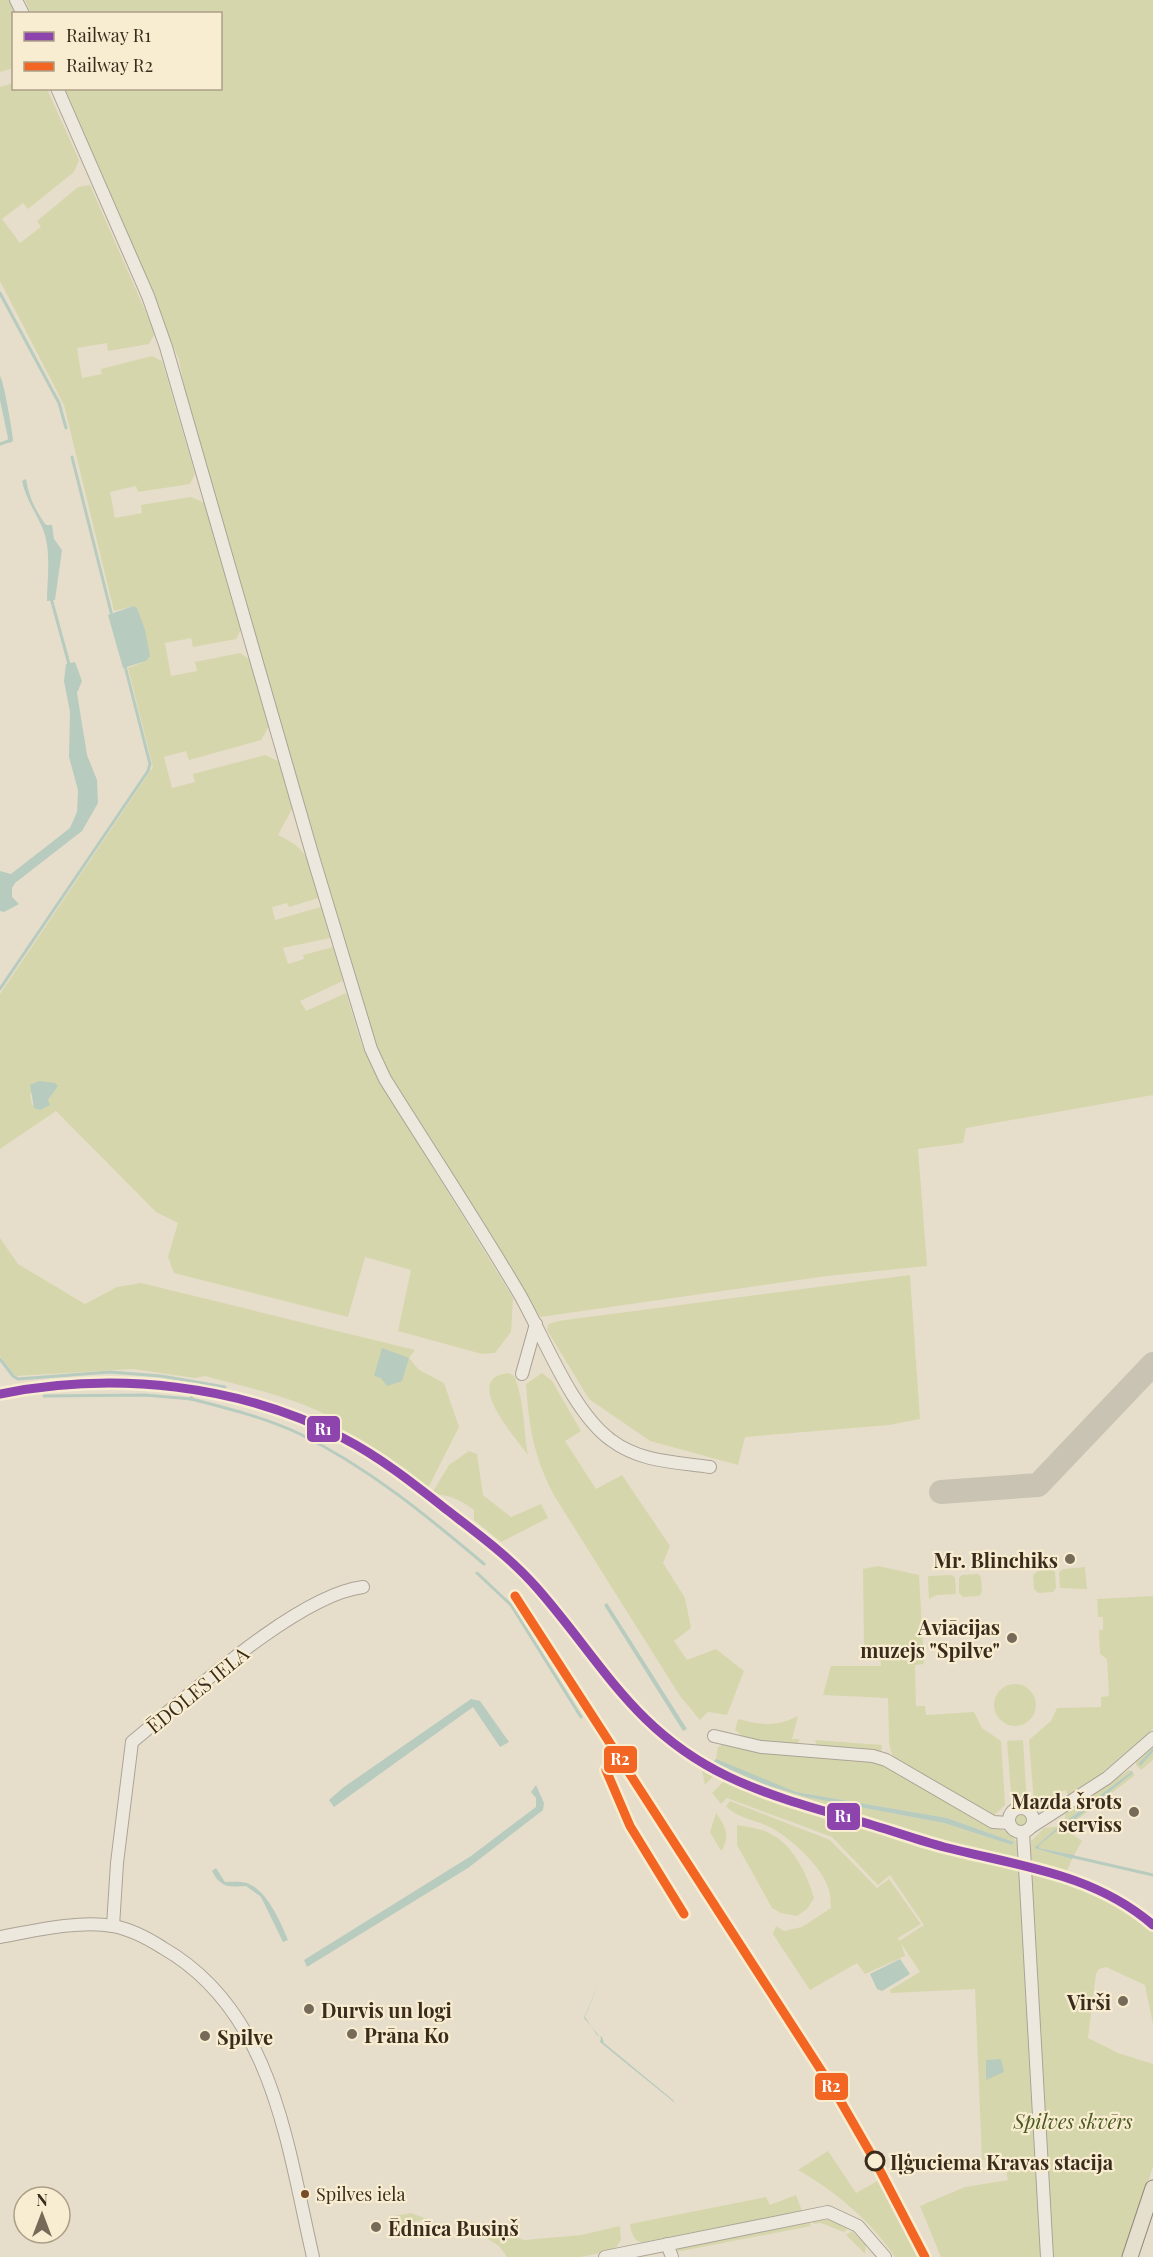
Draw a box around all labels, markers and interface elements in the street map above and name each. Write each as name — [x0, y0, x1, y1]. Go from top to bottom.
legend — [12, 12, 222, 90]
text: Railway R1 — [66, 23, 151, 47]
text: Railway R2 — [66, 53, 153, 77]
line badge: R1 — [306, 1415, 341, 1443]
text: R1 — [314, 1418, 332, 1439]
place label: Mr. Blinchiks — [933, 1546, 1058, 1573]
marker: Mr. Blinchiks — [1063, 1552, 1077, 1566]
place label: Aviācijas muzejs "Spilve" — [860, 1613, 1000, 1663]
marker: Aviācijas muzejs "Spilve" — [1005, 1631, 1019, 1645]
street label: ĒDOLES IELA — [140, 1639, 254, 1739]
line badge: R2 — [603, 1745, 638, 1774]
text: R2 — [610, 1748, 630, 1769]
place label: Mazda šrots serviss — [1011, 1787, 1122, 1837]
line badge: R1 — [826, 1802, 861, 1831]
text: R1 — [834, 1805, 852, 1826]
marker: Mazda šrots serviss — [1127, 1805, 1141, 1819]
place label: Virši — [1066, 1988, 1111, 2015]
marker: Virši — [1116, 1994, 1130, 2008]
place label: Durvis un logi — [321, 1996, 452, 2023]
marker: Durvis un logi — [302, 2002, 316, 2016]
place label: Prāna Ko — [364, 2021, 449, 2048]
place label: Spilve — [217, 2023, 273, 2050]
marker: Prāna Ko — [345, 2027, 359, 2041]
marker: Spilve — [198, 2029, 212, 2043]
line badge: R2 — [814, 2072, 849, 2101]
text: R2 — [821, 2075, 841, 2096]
park label: Spilves skvērs — [1012, 2107, 1133, 2134]
place label: Iļģuciema Kravas stacija — [890, 2148, 1114, 2176]
marker: Iļģuciema Kravas stacija — [865, 2151, 885, 2171]
place label: Spilves iela — [316, 2182, 405, 2206]
north arrow — [12, 2185, 72, 2245]
marker: Spilves iela — [299, 2188, 311, 2200]
text: N — [36, 2189, 48, 2210]
place label: Ēdnīca Busiņš — [388, 2214, 519, 2242]
marker: Ēdnīca Busiņš — [369, 2220, 383, 2234]

